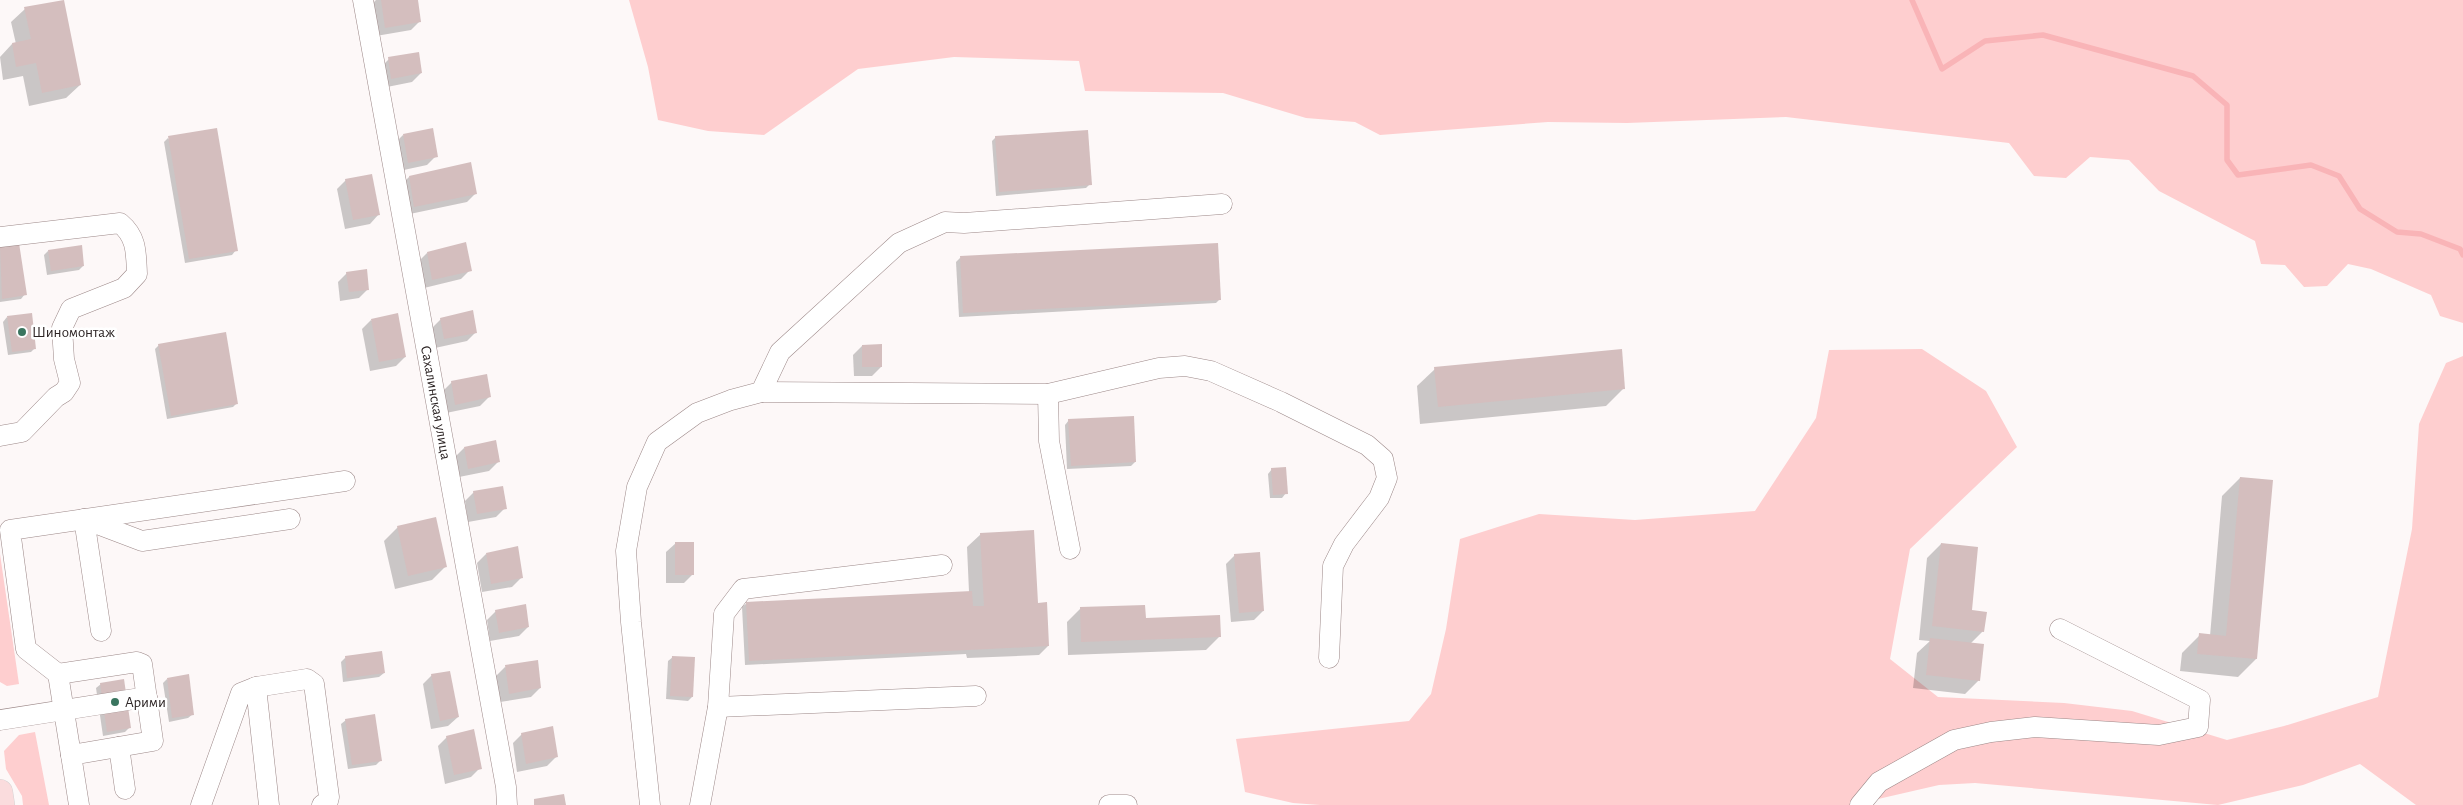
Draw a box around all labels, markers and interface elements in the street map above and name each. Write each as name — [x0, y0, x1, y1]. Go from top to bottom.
place label: Шиномонтаж — [32, 325, 115, 340]
marker: Шиномонтаж — [16, 326, 28, 338]
street label: Сахалинская улица — [418, 344, 454, 461]
place label: Арими — [125, 695, 166, 710]
marker: Арими — [109, 696, 121, 708]

